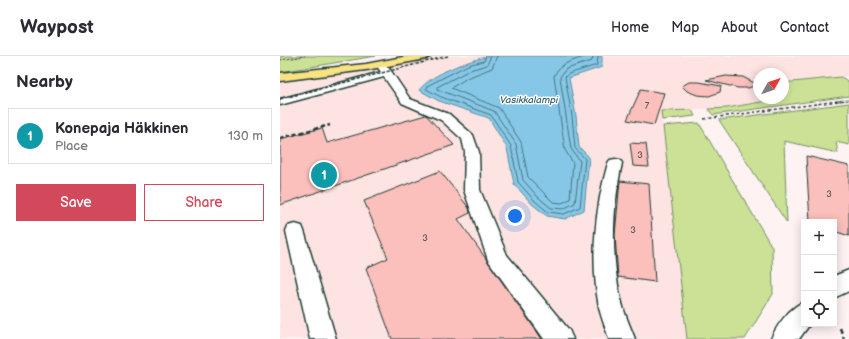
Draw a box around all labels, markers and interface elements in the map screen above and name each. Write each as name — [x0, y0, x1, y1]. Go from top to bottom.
text: Waypost — [20, 16, 94, 39]
text: Home — [611, 19, 649, 36]
text: Map — [671, 19, 699, 36]
text: About — [721, 19, 758, 36]
text: Contact — [780, 19, 829, 36]
north arrow — [753, 68, 789, 104]
text: Nearby — [16, 72, 73, 92]
water label: Vasikkalampi — [500, 94, 559, 106]
house number: 7 — [645, 101, 650, 112]
text: Konepaja Häkkinen — [55, 119, 188, 138]
text: 1 — [27, 128, 33, 144]
text: 130 m — [228, 128, 263, 144]
text: Place — [55, 138, 88, 154]
house number: 3 — [637, 150, 643, 161]
pin: 1 — [311, 160, 337, 190]
button: Save — [16, 184, 136, 221]
button: Share — [144, 184, 264, 221]
house number: 3 — [826, 189, 832, 200]
your location — [505, 206, 525, 226]
map controls — [801, 219, 837, 327]
button: + — [801, 219, 837, 255]
house number: 3 — [630, 225, 636, 236]
house number: 3 — [422, 233, 428, 244]
button: − — [801, 255, 837, 291]
button: locate — [801, 291, 837, 327]

